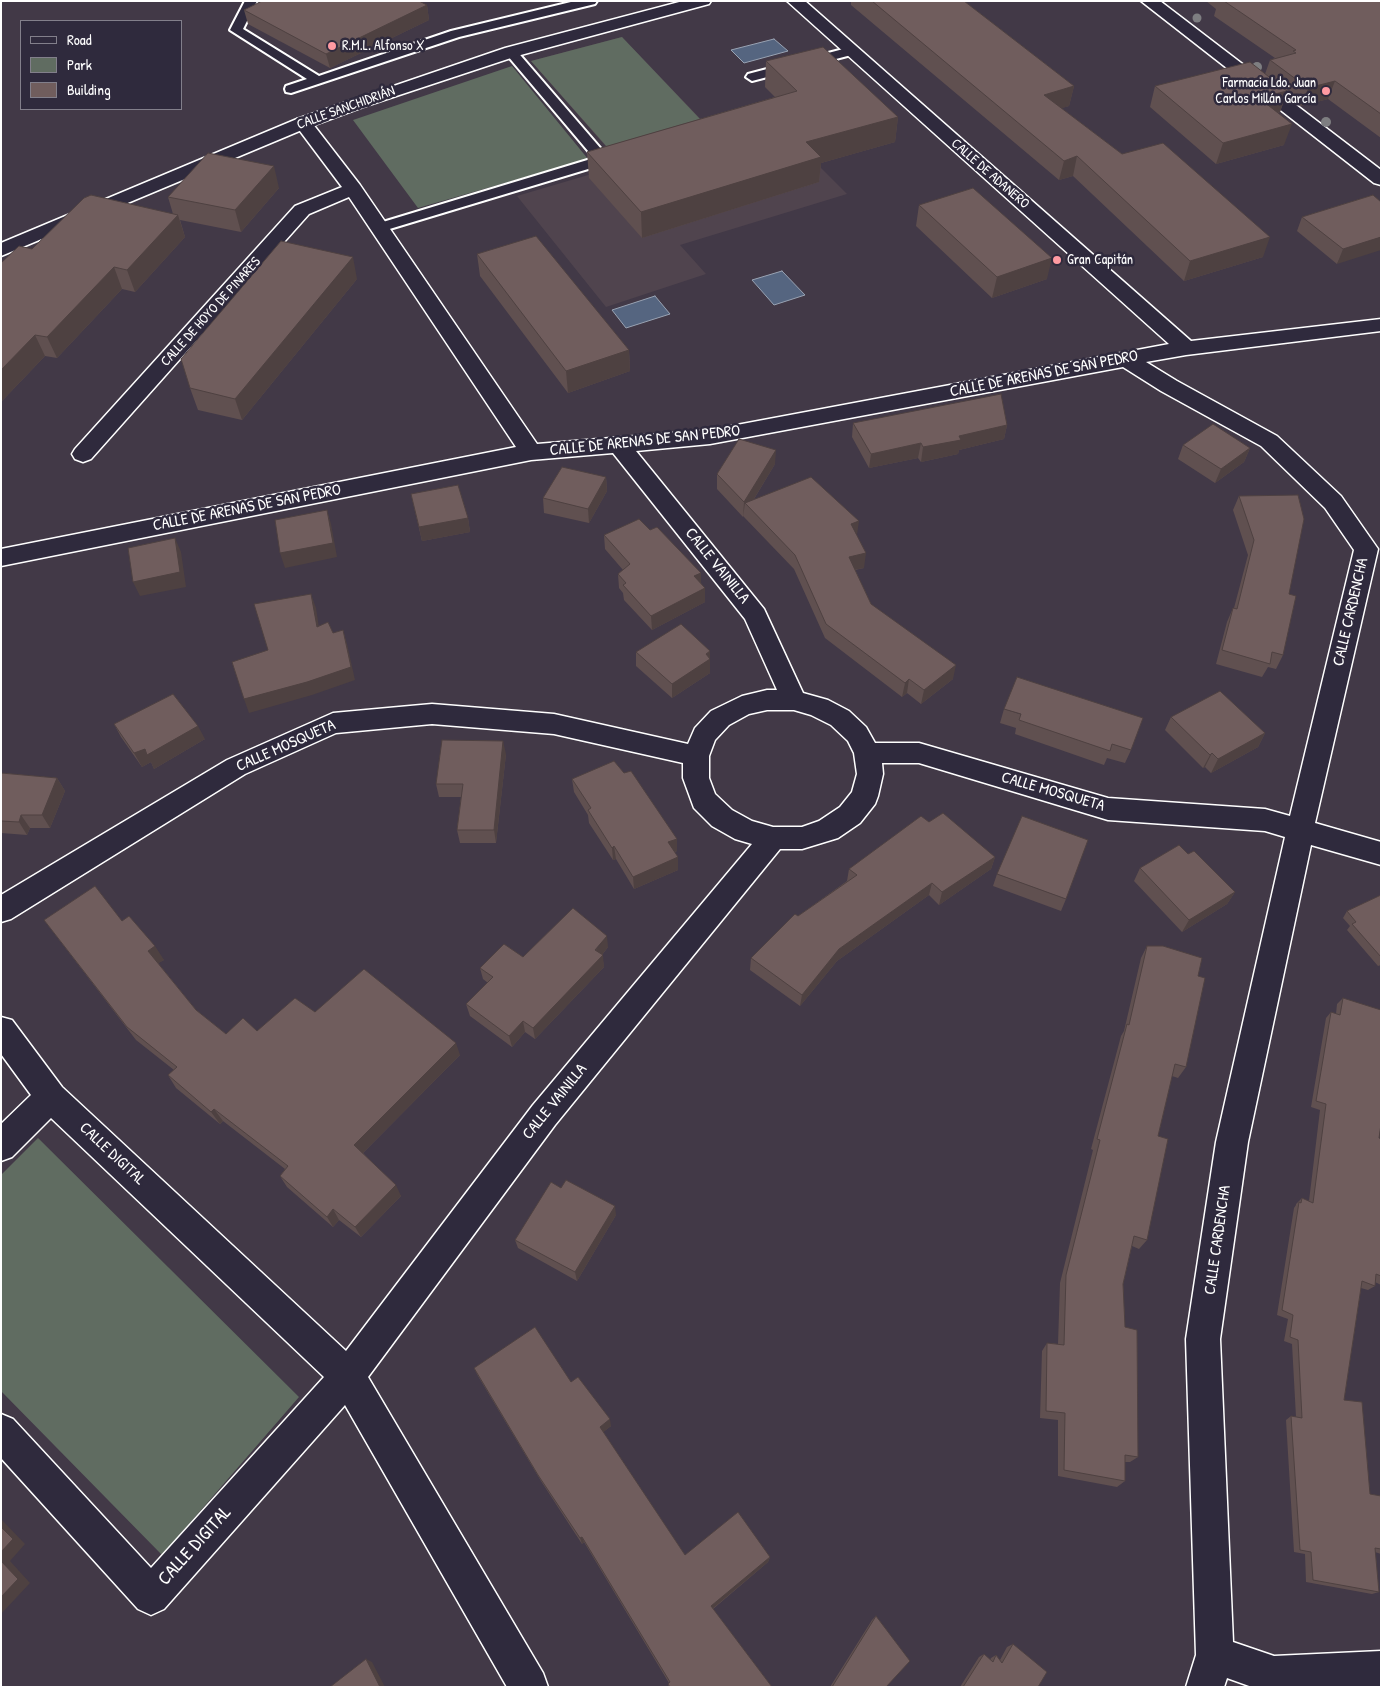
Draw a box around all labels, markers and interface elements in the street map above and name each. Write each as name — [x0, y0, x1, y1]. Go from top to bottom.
legend — [20, 20, 182, 110]
text: Road — [67, 29, 92, 50]
place label: R.M.L. Alfonso X — [342, 38, 424, 54]
marker: R.M.L. Alfonso X — [326, 40, 338, 52]
text: Park — [67, 54, 92, 75]
place label: Farmacia Ldo. Juan Carlos Millán García — [1215, 75, 1316, 108]
text: Building — [67, 79, 111, 100]
street label: CALLE SANCHIDRIÁN — [295, 82, 397, 134]
marker: Farmacia Ldo. Juan Carlos Millán García — [1320, 85, 1332, 97]
street label: CALLE DE ADANERO — [947, 135, 1033, 213]
place label: Gran Capitán — [1067, 252, 1133, 268]
street label: CALLE DE HOYO DE PINARES — [158, 254, 264, 370]
marker: Gran Capitán — [1051, 254, 1063, 266]
street label: CALLE DE ARENAS DE SAN PEDRO — [948, 346, 1140, 402]
street label: CALLE DE ARENAS DE SAN PEDRO — [549, 421, 741, 461]
street label: CALLE DE ARENAS DE SAN PEDRO — [151, 480, 343, 536]
street label: CALLE VAINILLA — [681, 524, 753, 608]
street label: CALLE CARDENCHA — [1329, 556, 1373, 668]
street label: CALLE MOSQUETA — [233, 716, 339, 776]
street label: CALLE MOSQUETA — [999, 768, 1107, 816]
street label: CALLE VAINILLA — [519, 1060, 591, 1144]
street label: CALLE DIGITAL — [75, 1119, 149, 1189]
street label: CALLE CARDENCHA — [1201, 1184, 1235, 1296]
street label: CALLE DIGITAL — [153, 1502, 237, 1590]

